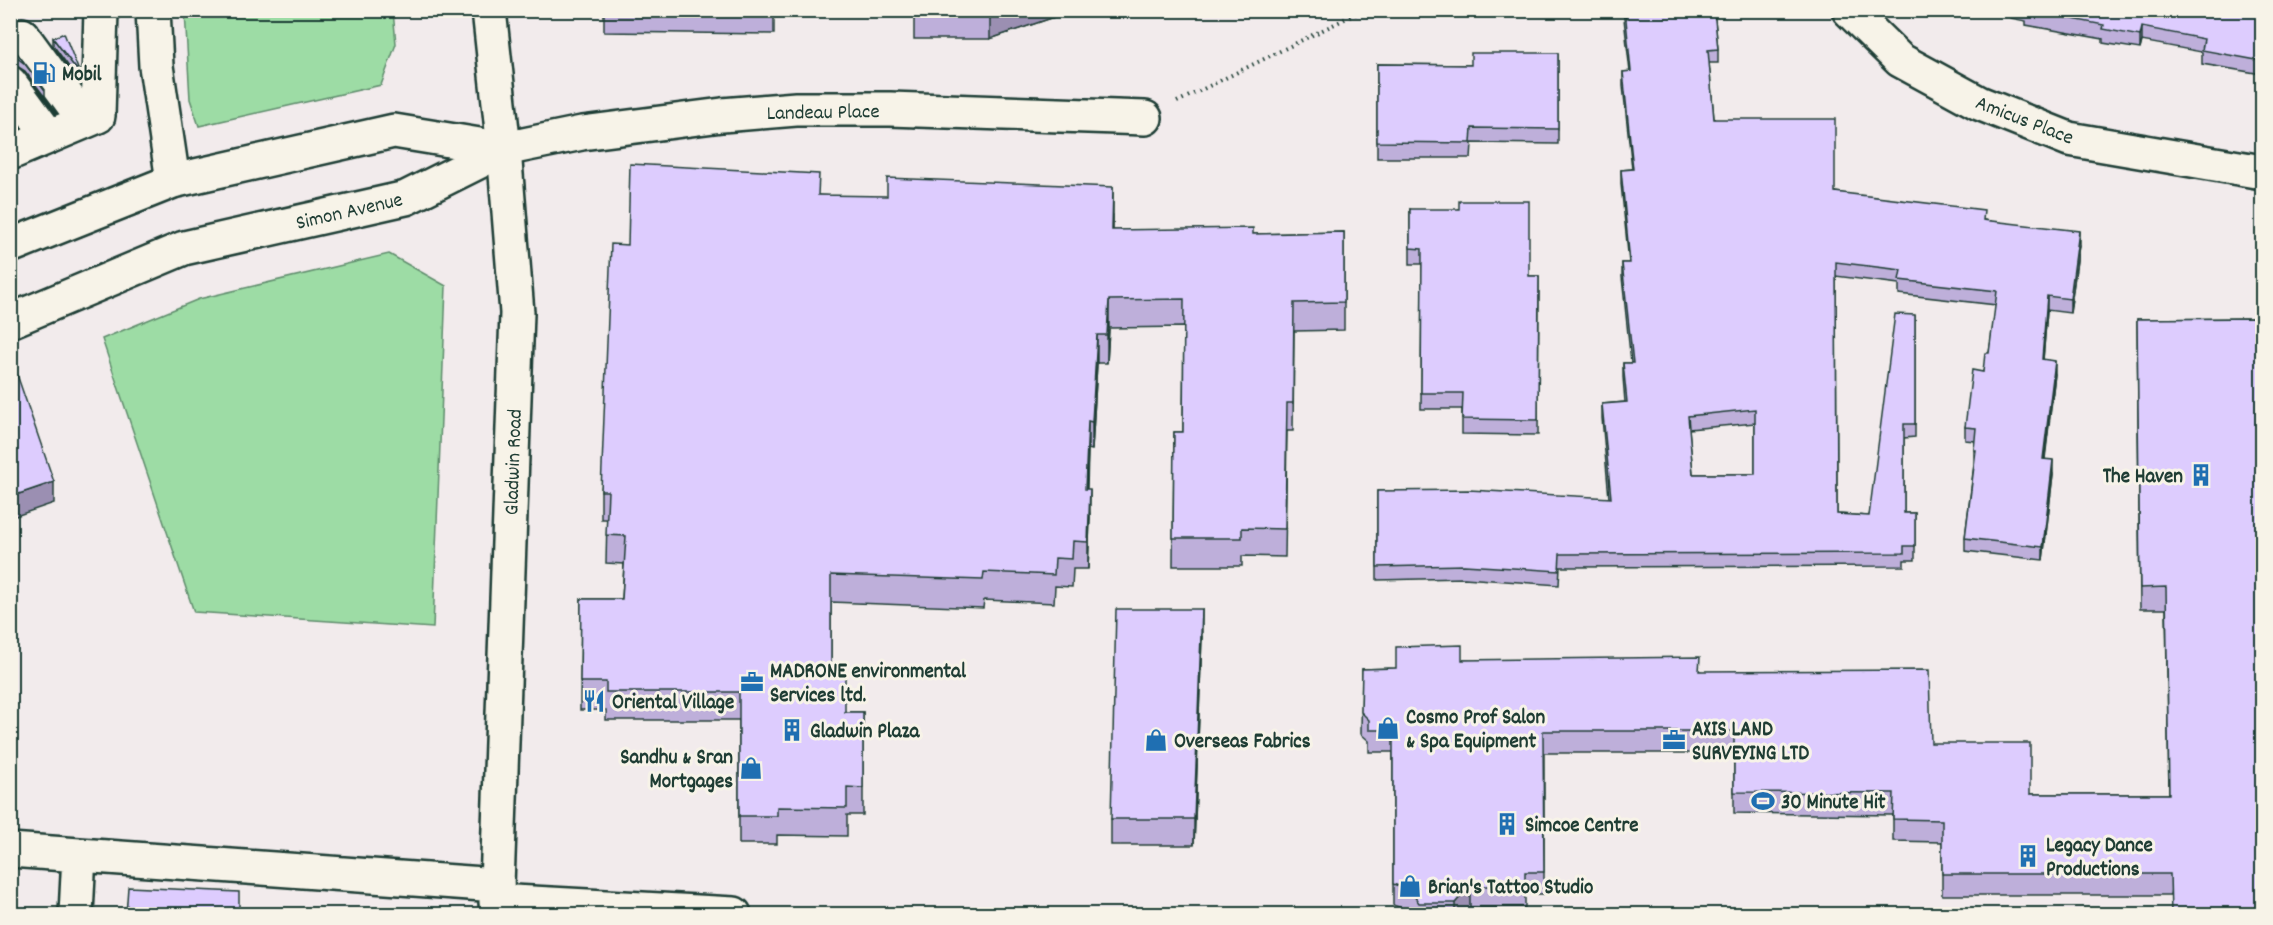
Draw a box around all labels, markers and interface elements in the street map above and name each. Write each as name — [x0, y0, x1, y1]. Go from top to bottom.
fuel station icon: Mobil — [31, 60, 57, 86]
place label: Mobil — [62, 61, 103, 91]
street label: Amicus Place — [1970, 89, 2077, 154]
street label: Landeau Place — [766, 98, 880, 130]
street label: Simon Avenue — [293, 186, 406, 240]
street label: Gladwin Road — [498, 408, 532, 516]
building icon: The Haven — [2188, 462, 2214, 488]
place label: The Haven — [2103, 463, 2183, 493]
place label: MADRONE environmental Services ltd. — [770, 658, 967, 712]
office icon: MADRONE environmental Services ltd. — [739, 669, 765, 695]
restaurant icon: Oriental Village — [581, 688, 607, 714]
place label: Oriental Village — [612, 689, 734, 719]
place label: Cosmo Prof Salon & Spa Equipment — [1406, 704, 1545, 758]
shop icon: Cosmo Prof Salon & Spa Equipment — [1375, 715, 1401, 741]
place label: AXIS LAND SURVEYING LTD — [1692, 716, 1809, 770]
building icon: Gladwin Plaza — [779, 717, 805, 743]
place label: Gladwin Plaza — [810, 718, 921, 748]
shop icon: Overseas Fabrics — [1143, 727, 1169, 753]
office icon: AXIS LAND SURVEYING LTD — [1661, 727, 1687, 753]
place label: Overseas Fabrics — [1174, 728, 1311, 758]
place label: Sandhu & Sran Mortgages — [620, 744, 733, 798]
shop icon: Sandhu & Sran Mortgages — [738, 755, 764, 781]
sports icon: 30 Minute Hit — [1750, 788, 1776, 814]
place label: 30 Minute Hit — [1781, 789, 1886, 819]
building icon: Simcoe Centre — [1494, 811, 1520, 837]
place label: Simcoe Centre — [1525, 812, 1638, 842]
place label: Legacy Dance Productions — [2046, 832, 2153, 886]
building icon: Legacy Dance Productions — [2015, 843, 2041, 869]
shop icon: Brian's Tattoo Studio — [1397, 873, 1423, 899]
place label: Brian's Tattoo Studio — [1428, 874, 1593, 904]

